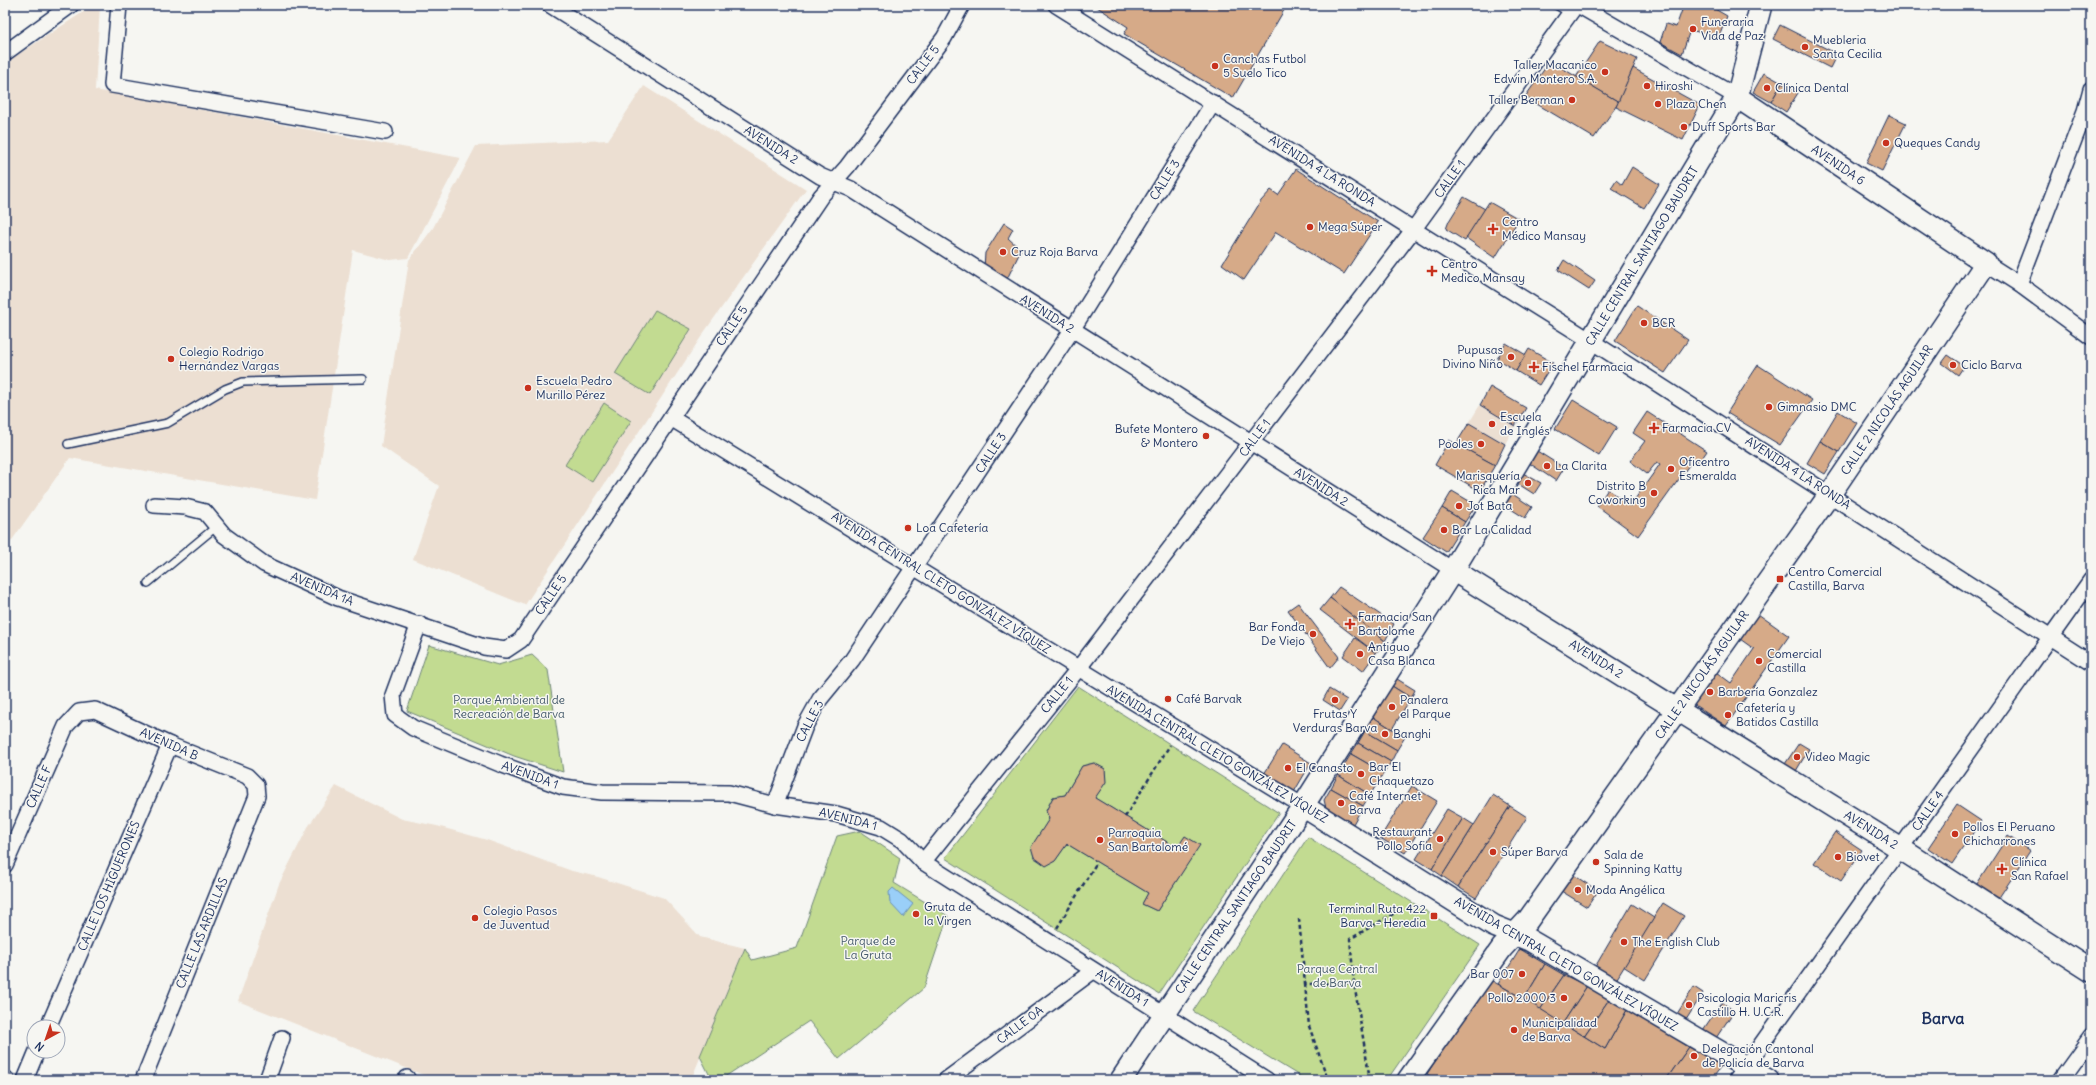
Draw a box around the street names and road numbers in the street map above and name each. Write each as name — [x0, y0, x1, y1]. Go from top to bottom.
street label: CALLE 5 — [903, 42, 942, 87]
street label: AVENIDA 2 — [741, 122, 801, 167]
street label: AVENIDA 4 LA RONDA — [1266, 132, 1379, 210]
street label: AVENIDA 6 — [1809, 141, 1868, 188]
street label: CALLE 3 — [1146, 156, 1183, 203]
street label: CALLE 1 — [1431, 157, 1468, 201]
street label: CALLE CENTRAL SANTIAGO BAUDRIT — [1582, 163, 1701, 348]
street label: AVENIDA 2 — [1017, 291, 1077, 336]
street label: CALLE 5 — [713, 303, 751, 349]
street label: CALLE 2 NICOLÁS AGUILAR — [1837, 342, 1936, 478]
street label: CALLE 1 — [1236, 416, 1274, 460]
street label: CALLE 3 — [972, 429, 1009, 476]
street label: AVENIDA 4 LA RONDA — [1743, 433, 1854, 512]
street label: AVENIDA 2 — [1291, 464, 1351, 509]
street label: AVENIDA CENTRAL CLETO GONZÁLEZ VÍQUEZ — [829, 508, 1054, 657]
street label: AVENIDA 1A — [288, 569, 356, 609]
street label: CALLE 5 — [532, 572, 570, 618]
street label: CALLE 2 NICOLÁS AGUILAR — [1651, 607, 1752, 742]
street label: AVENIDA 2 — [1566, 636, 1626, 681]
street label: CALLE 1 — [1037, 673, 1076, 716]
street label: AVENIDA CENTRAL CLETO GONZÁLEZ VÍQUEZ — [1104, 681, 1331, 826]
street label: CALLE 3 — [793, 697, 827, 744]
street label: AVENIDA B — [138, 724, 201, 763]
street label: AVENIDA 1 — [500, 757, 561, 792]
street label: CALLE F — [22, 763, 55, 811]
street label: CALLE 4 — [1908, 788, 1947, 834]
street label: AVENIDA 1 — [818, 804, 879, 833]
street label: AVENIDA 2 — [1841, 807, 1901, 852]
street label: CALLE CENTRAL SANTIAGO BAUDRIT — [1172, 817, 1300, 997]
street label: CALLE LOS HIGUERONES — [74, 818, 143, 953]
street label: CALLE LAS ARDILLAS — [172, 875, 231, 991]
street label: AVENIDA CENTRAL CLETO GONZÁLEZ VÍQUEZ — [1452, 893, 1681, 1034]
street label: AVENIDA 1 — [1093, 966, 1151, 1010]
street label: CALLE 0A — [994, 1002, 1046, 1047]

